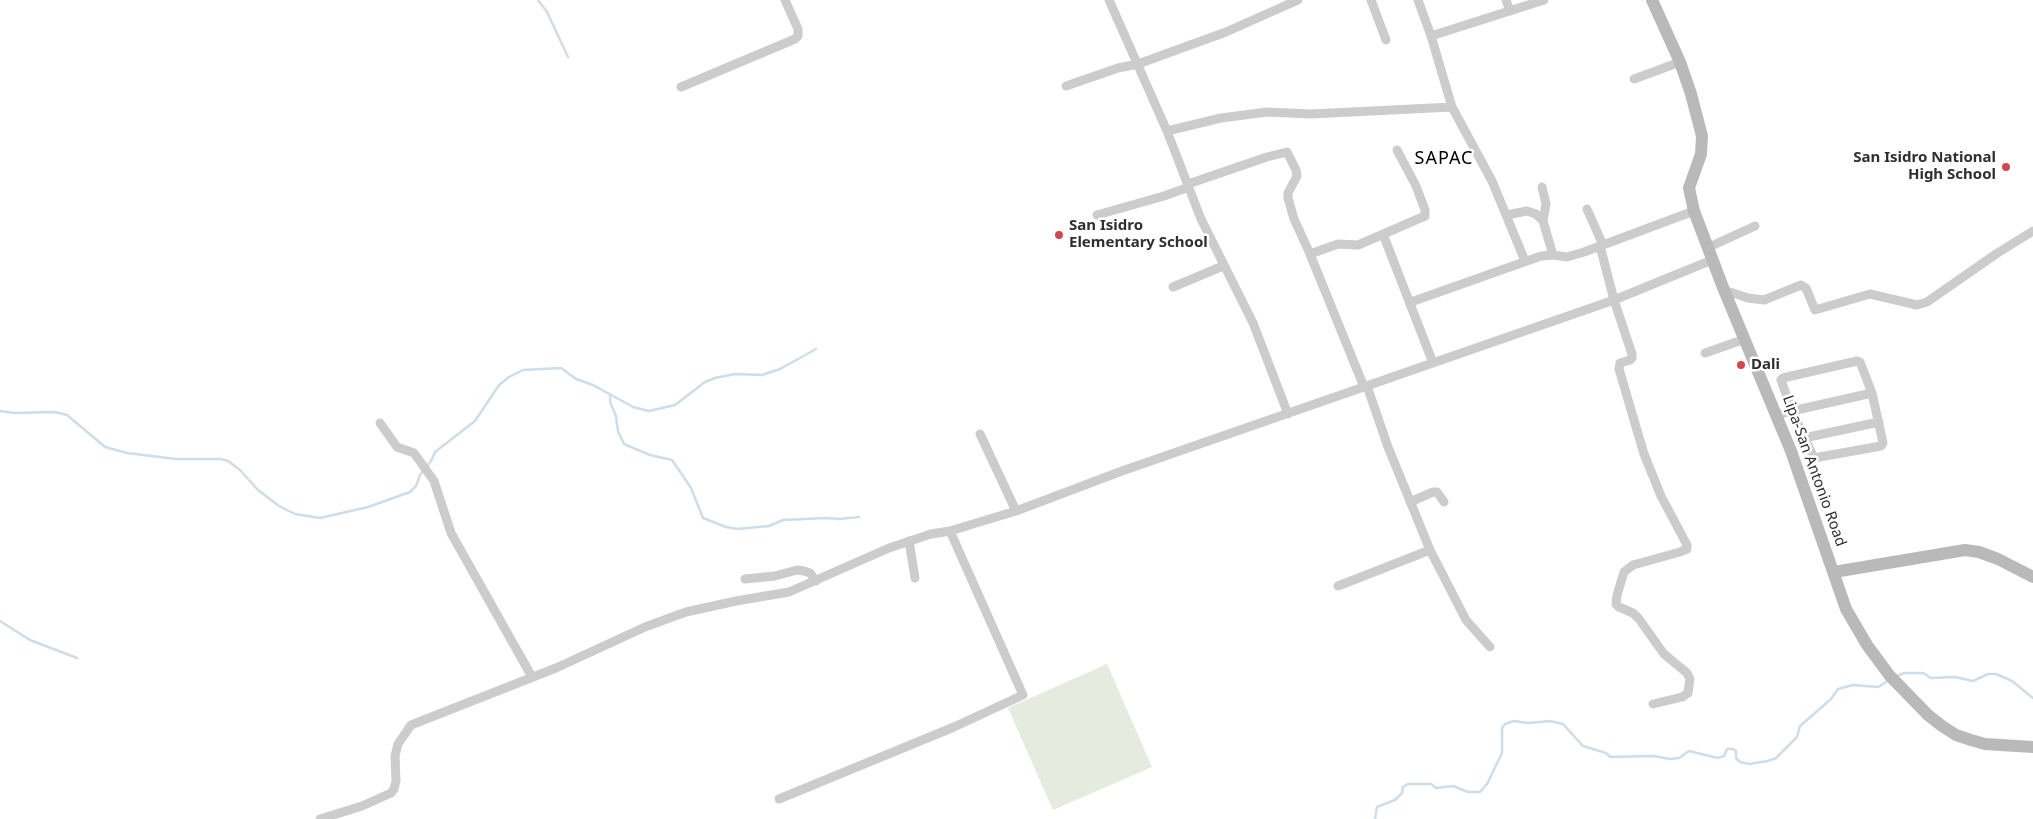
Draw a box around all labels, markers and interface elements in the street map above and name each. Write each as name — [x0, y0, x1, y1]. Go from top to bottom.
district label: SAPAC — [1414, 148, 1474, 170]
place label: San Isidro National High School — [1853, 149, 1996, 184]
marker: San Isidro National High School — [2000, 161, 2012, 173]
place label: San Isidro Elementary School — [1069, 217, 1208, 252]
marker: San Isidro Elementary School — [1053, 229, 1065, 241]
place label: Dali — [1751, 356, 1780, 374]
marker: Dali — [1735, 359, 1747, 371]
street label: Lipa-San Antonio Road — [1778, 393, 1850, 549]

